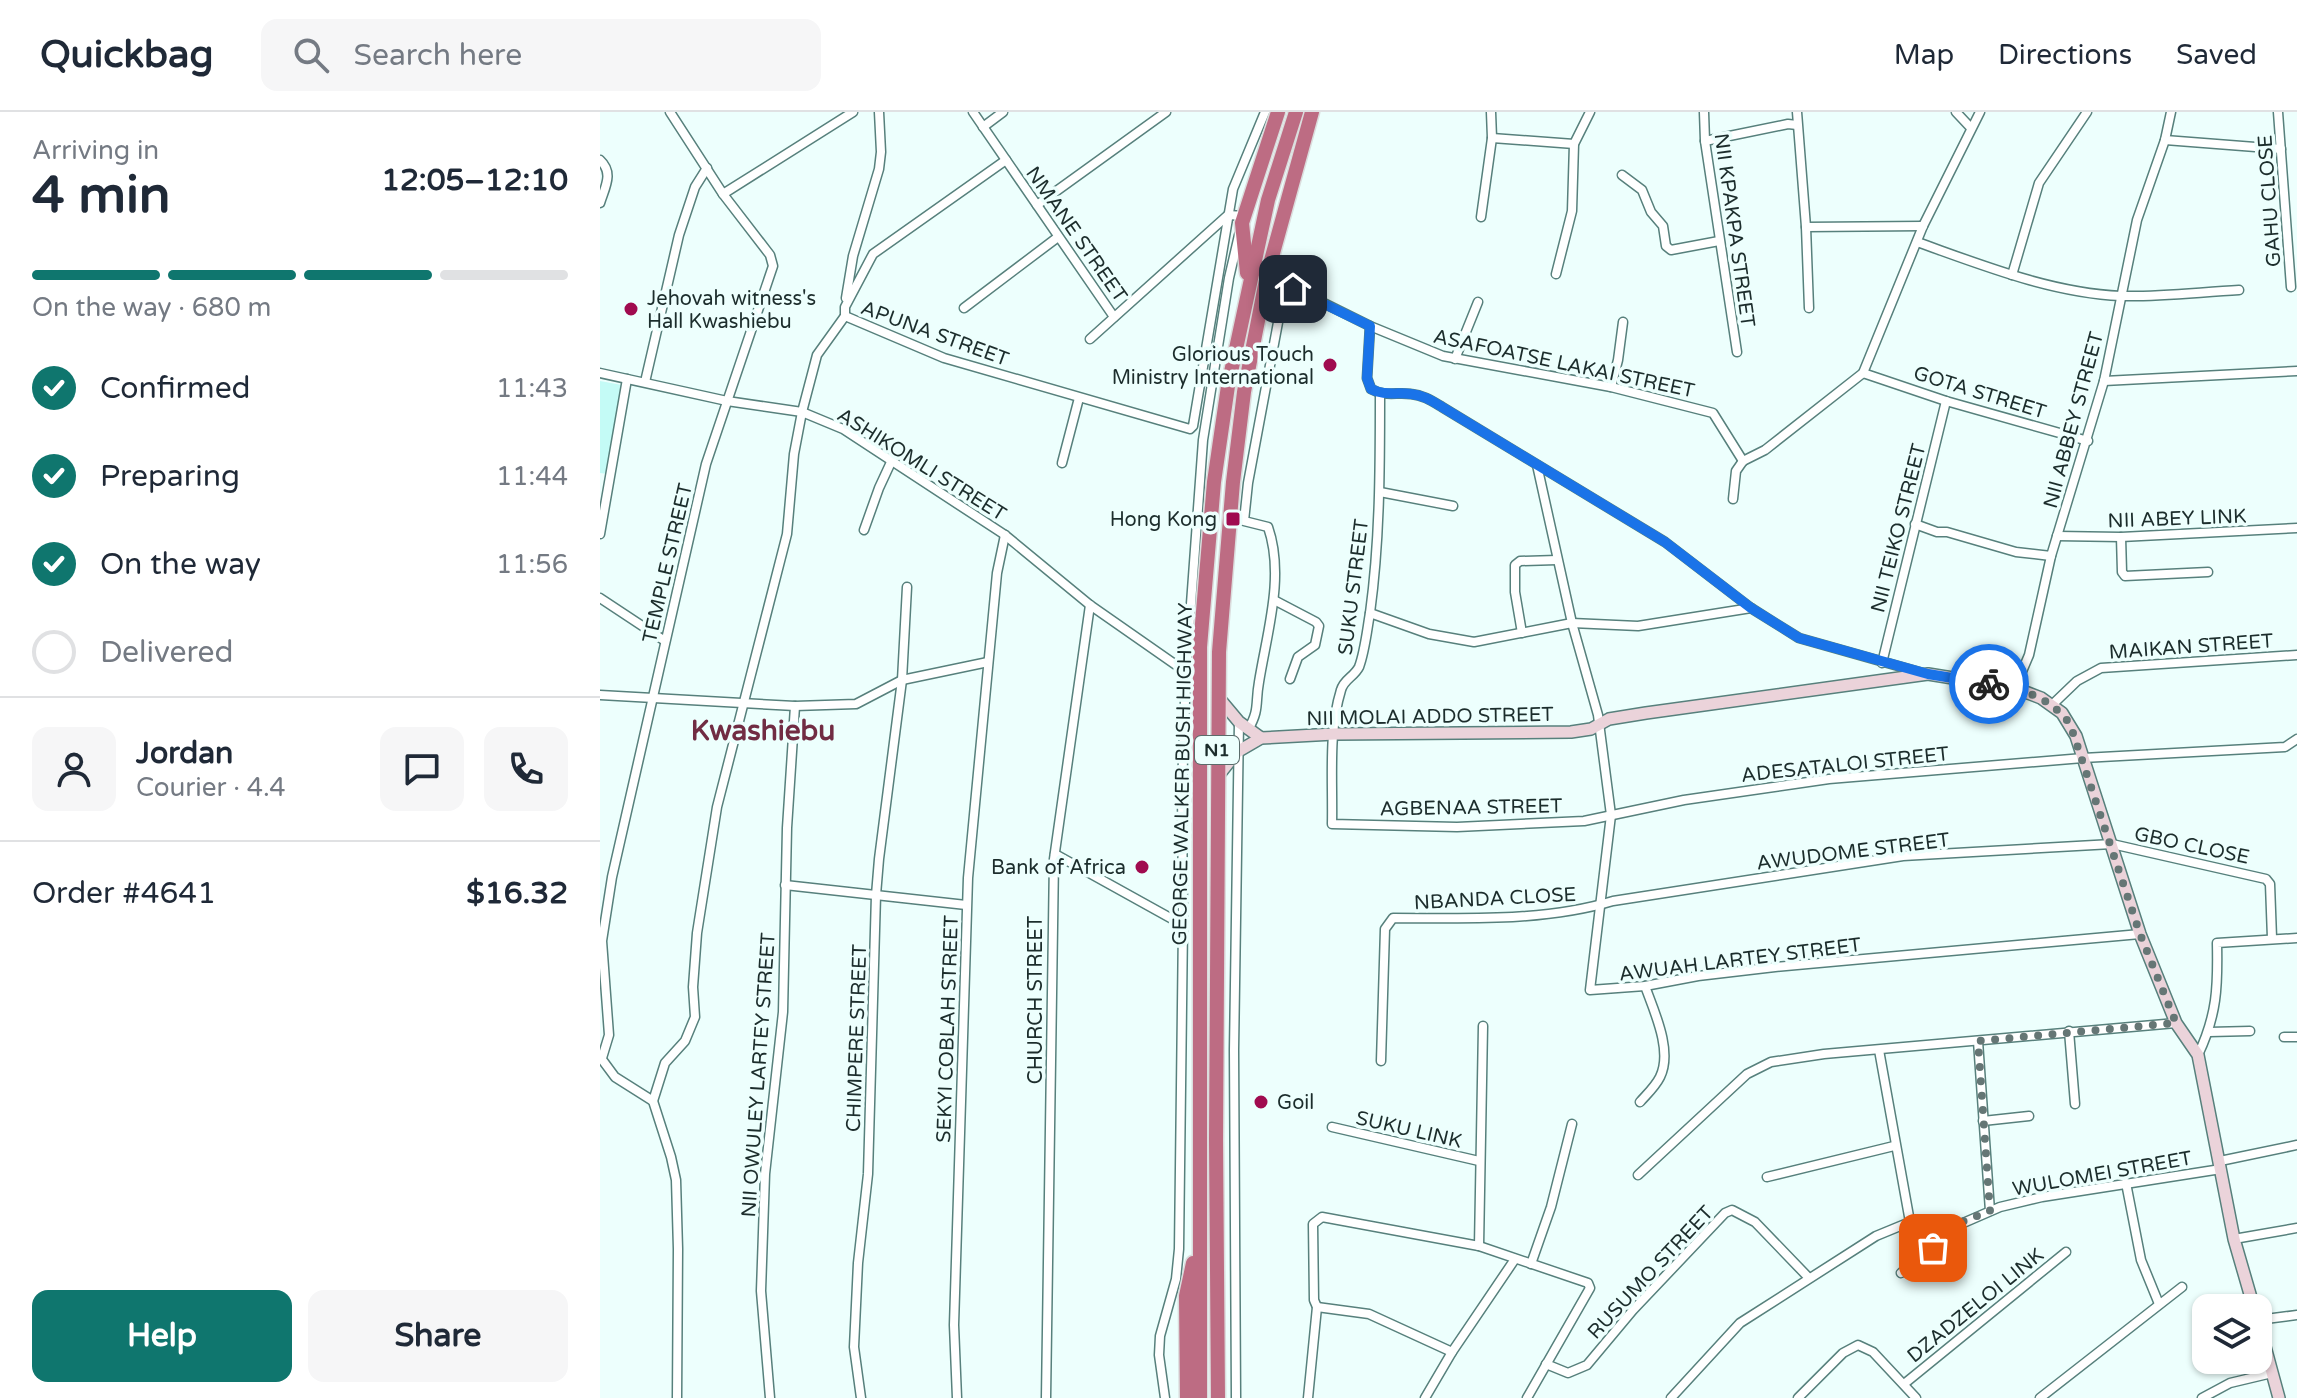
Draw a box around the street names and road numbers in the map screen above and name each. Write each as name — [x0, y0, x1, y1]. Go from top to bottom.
street label: NII KPAKPA STREET — [1709, 132, 1759, 329]
street label: GAHU CLOSE — [2253, 134, 2287, 268]
street label: NMANE STREET — [1020, 162, 1132, 307]
street label: APUNA STREET — [858, 296, 1012, 372]
street label: ASAFOATSE LAKAI STREET — [1431, 325, 1697, 403]
street label: NII ABBEY STREET — [2039, 329, 2109, 511]
street label: GOTA STREET — [1910, 361, 2049, 425]
street label: ASHIKOMLI STREET — [833, 403, 1010, 527]
street label: NII TEIKO STREET — [1866, 441, 1932, 615]
street label: TEMPLE STREET — [638, 481, 698, 645]
street label: NII ABEY LINK — [2107, 505, 2247, 533]
street label: SUKU STREET — [1334, 518, 1374, 657]
street label: GEORGE WALKER BUSH HIGHWAY — [1168, 602, 1198, 946]
street label: MAIKAN STREET — [2108, 629, 2274, 665]
street label: NII MOLAI ADDO STREET — [1306, 703, 1554, 731]
road number: N1 — [1195, 736, 1239, 764]
street label: ADESATALOI STREET — [1740, 742, 1950, 788]
street label: AGBENAA STREET — [1379, 794, 1563, 822]
street label: GBO CLOSE — [2132, 822, 2252, 870]
street label: AWUDOME STREET — [1755, 828, 1951, 876]
street label: NBANDA CLOSE — [1413, 883, 1577, 915]
street label: SEKYI COBLAH STREET — [932, 915, 964, 1143]
street label: CHURCH STREET — [1024, 916, 1048, 1084]
street label: NII OWULEY LARTEY STREET — [737, 932, 781, 1218]
street label: AWUAH LARTEY STREET — [1618, 933, 1863, 987]
street label: CHIMPERE STREET — [842, 944, 872, 1132]
street label: SUKU LINK — [1353, 1106, 1464, 1154]
street label: WULOMEI STREET — [2011, 1146, 2194, 1202]
street label: RUSUMO STREET — [1583, 1201, 1719, 1344]
street label: DZADZELOI LINK — [1903, 1243, 2049, 1368]

